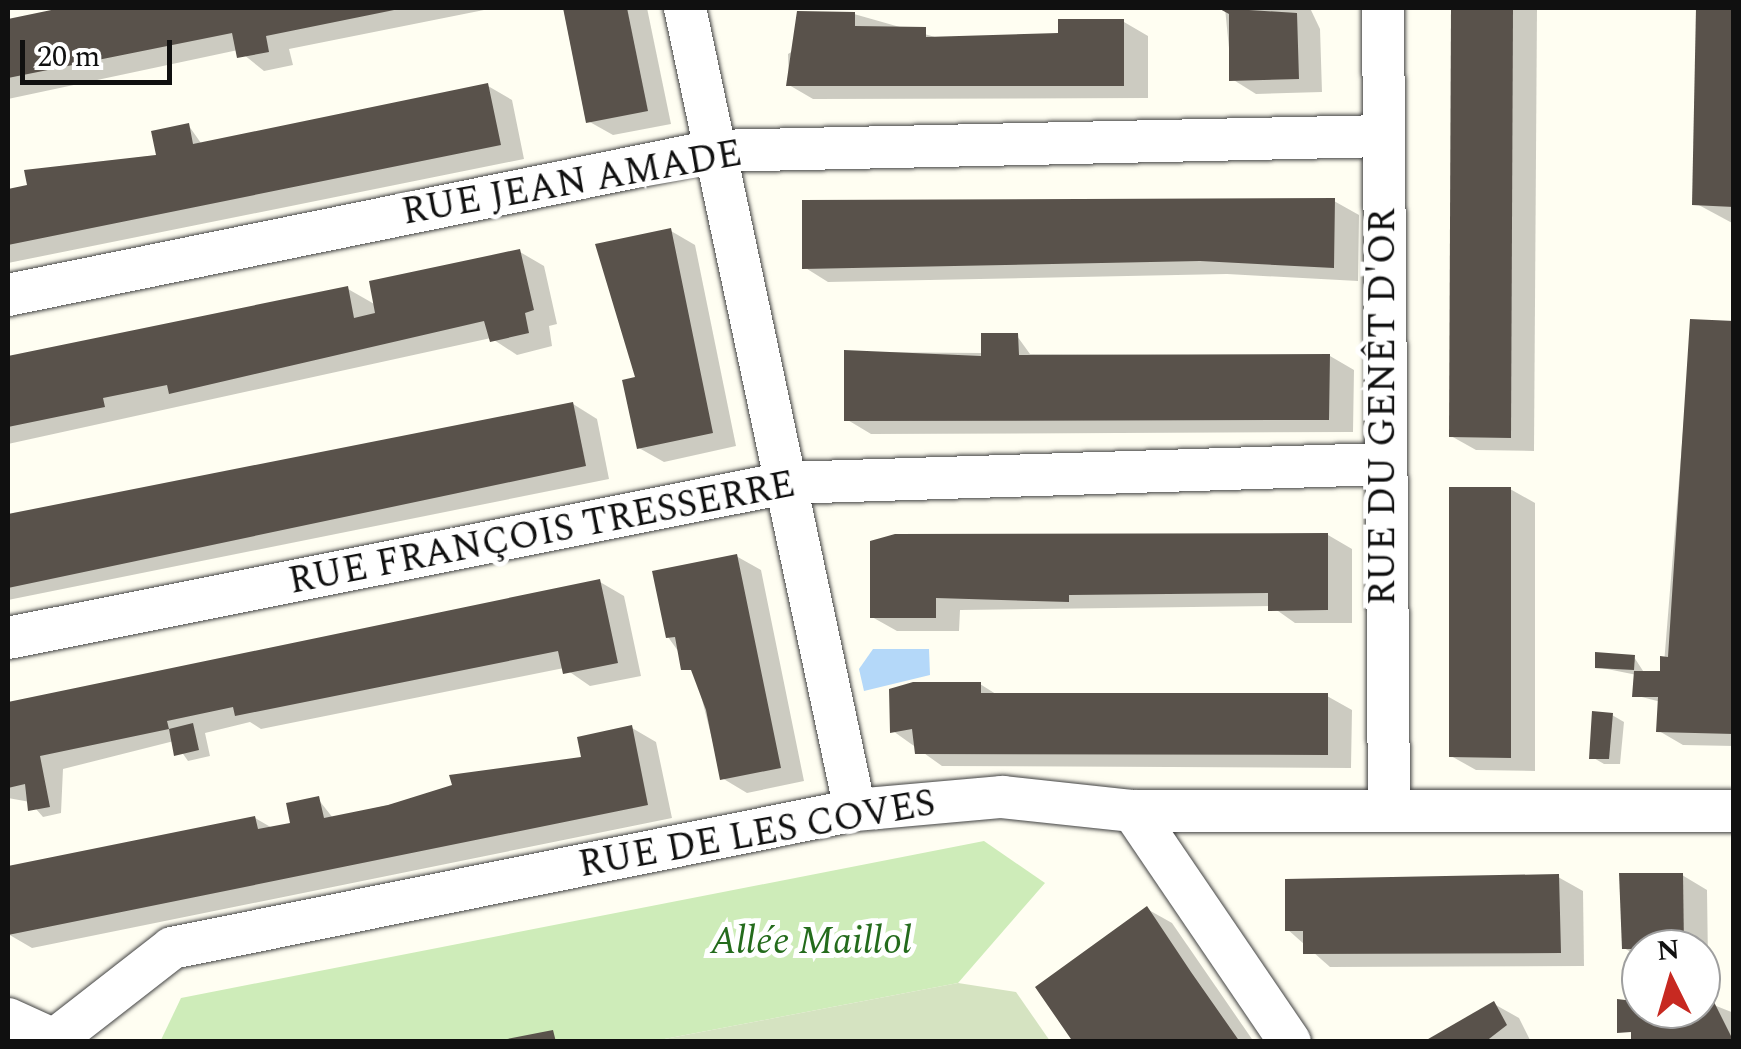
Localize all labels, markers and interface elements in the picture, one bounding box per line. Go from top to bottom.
scale bar [25,20,178,82]
text: 20 m [37,34,100,80]
street label: RUE JEAN AMADE [398,132,746,236]
street label: RUE DU GENÊT D'OR [1361,208,1407,606]
street label: RUE FRANÇOIS TRESSERRE [285,462,799,606]
street label: RUE DE LES COVES [575,781,939,889]
park label: Allée Maillol [710,920,912,966]
text: N [1655,928,1682,973]
north arrow [1621,929,1721,1029]

